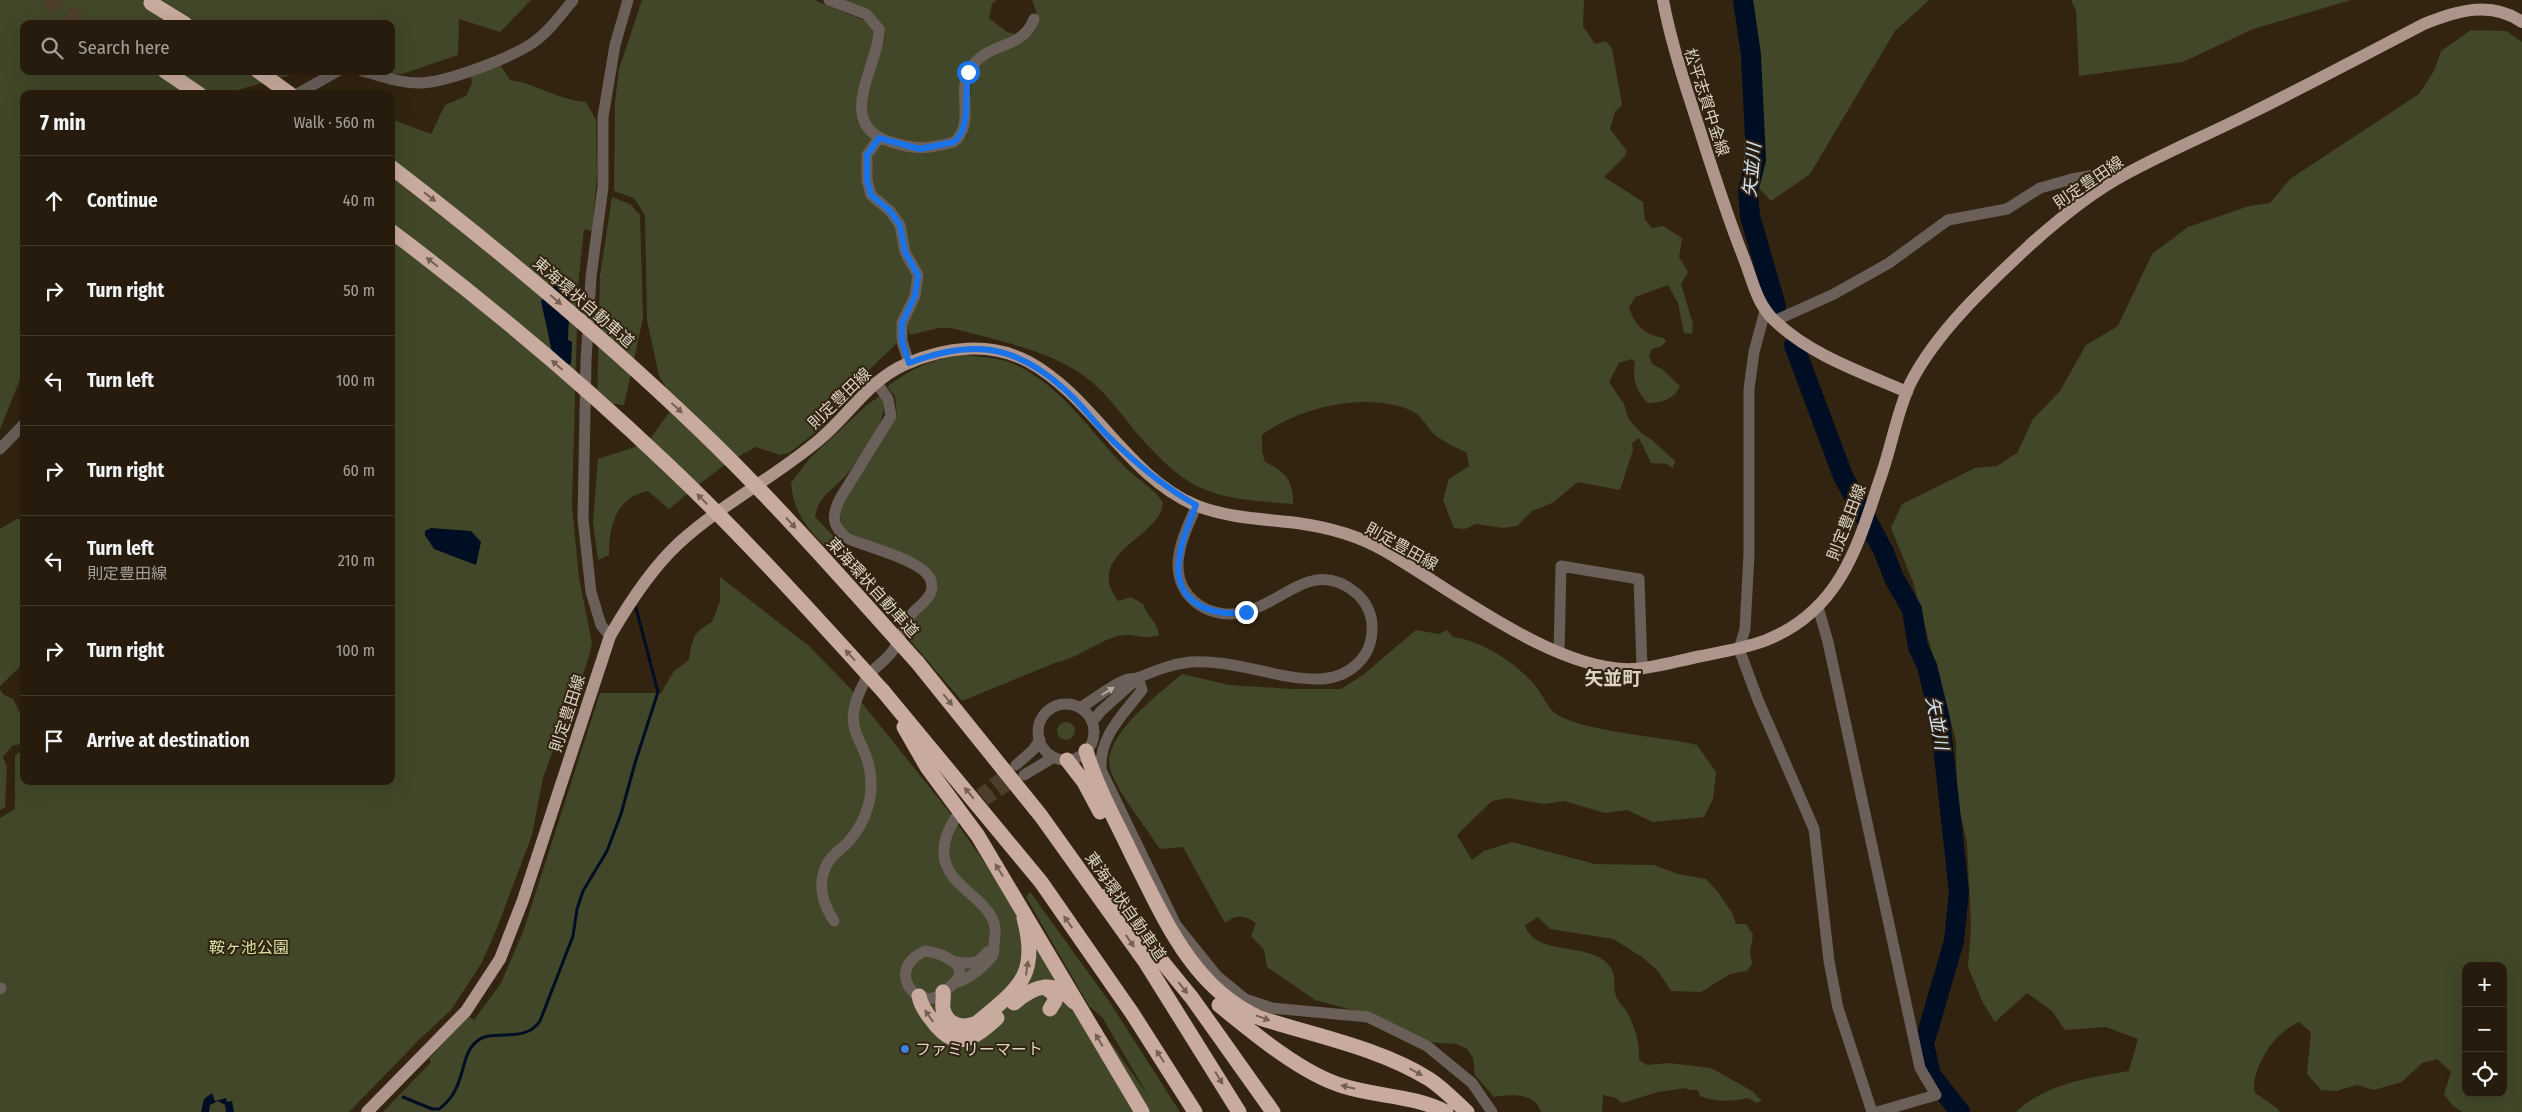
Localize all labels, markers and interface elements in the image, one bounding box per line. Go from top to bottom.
search box [20,20,395,75]
icon: search [38,34,66,62]
text: Search here [78,36,170,59]
street label: 松平志賀中金線 [1680,46,1733,158]
route start [957,61,980,84]
text: 7 min [40,110,86,136]
text: Walk · 560 m [294,113,375,132]
water label: 矢並川 [1739,140,1765,198]
street label: 則定豊田線 [2050,152,2127,213]
icon: ahead [40,187,68,215]
text: Continue [87,189,158,212]
text: 40 m [343,191,375,210]
one-way arrow [423,191,436,202]
street label: 東海環状自動車道 [529,253,638,352]
one-way arrow [426,256,439,267]
icon: right [40,277,68,305]
text: Turn right [87,279,164,302]
text: 50 m [343,281,375,300]
one-way arrow [549,294,562,305]
one-way arrow [551,360,564,371]
street label: 則定豊田線 [804,364,875,433]
icon: left [40,367,68,395]
text: Turn left [87,369,154,392]
text: 100 m [336,371,375,390]
one-way arrow [670,402,682,414]
icon: right [40,457,68,485]
text: Turn right [87,459,164,482]
text: 60 m [343,461,375,480]
street label: 則定豊田線 [1823,481,1870,563]
one-way arrow [696,493,708,505]
one-way arrow [785,517,797,529]
street label: 則定豊田線 [1362,519,1441,574]
street label: 東海環状自動車道 [823,533,923,641]
text: Turn left [87,537,154,560]
icon: left [40,547,68,575]
text: 210 m [338,551,375,570]
text: 則定豊田線 [87,564,167,583]
route end [1235,601,1258,624]
icon: right [40,637,68,665]
text: Turn right [87,639,164,662]
text: 100 m [336,641,375,660]
one-way arrow [844,650,856,662]
district label: 矢並町 [1584,667,1642,690]
street label: 則定豊田線 [546,672,589,754]
one-way arrow [1102,686,1115,695]
one-way arrow [942,693,953,706]
water label: 矢並川 [1921,694,1953,754]
icon: arrive [40,727,68,755]
text: Arrive at destination [87,729,250,752]
one-way arrow [963,788,975,800]
street label: 東海環状自動車道 [1081,848,1170,964]
one-way arrow [995,863,1004,876]
one-way arrow [1063,915,1073,928]
one-way arrow [1125,934,1135,948]
park label: 鞍ヶ池公園 [209,938,289,957]
one-way arrow [1023,959,1031,975]
map controls [2462,962,2507,1097]
button: + [2462,962,2507,1007]
one-way arrow [1178,981,1189,994]
button: − [2462,1007,2507,1052]
one-way arrow [924,1010,934,1023]
one-way arrow [1255,1015,1270,1022]
one-way arrow [1095,1033,1104,1046]
place label: ファミリーマート [915,1040,1043,1059]
marker: ファミリーマート [899,1043,911,1055]
one-way arrow [1155,1049,1164,1063]
button: locate [2462,1052,2507,1097]
one-way arrow [1408,1068,1423,1076]
one-way arrow [1214,1071,1223,1084]
one-way arrow [1341,1083,1356,1091]

